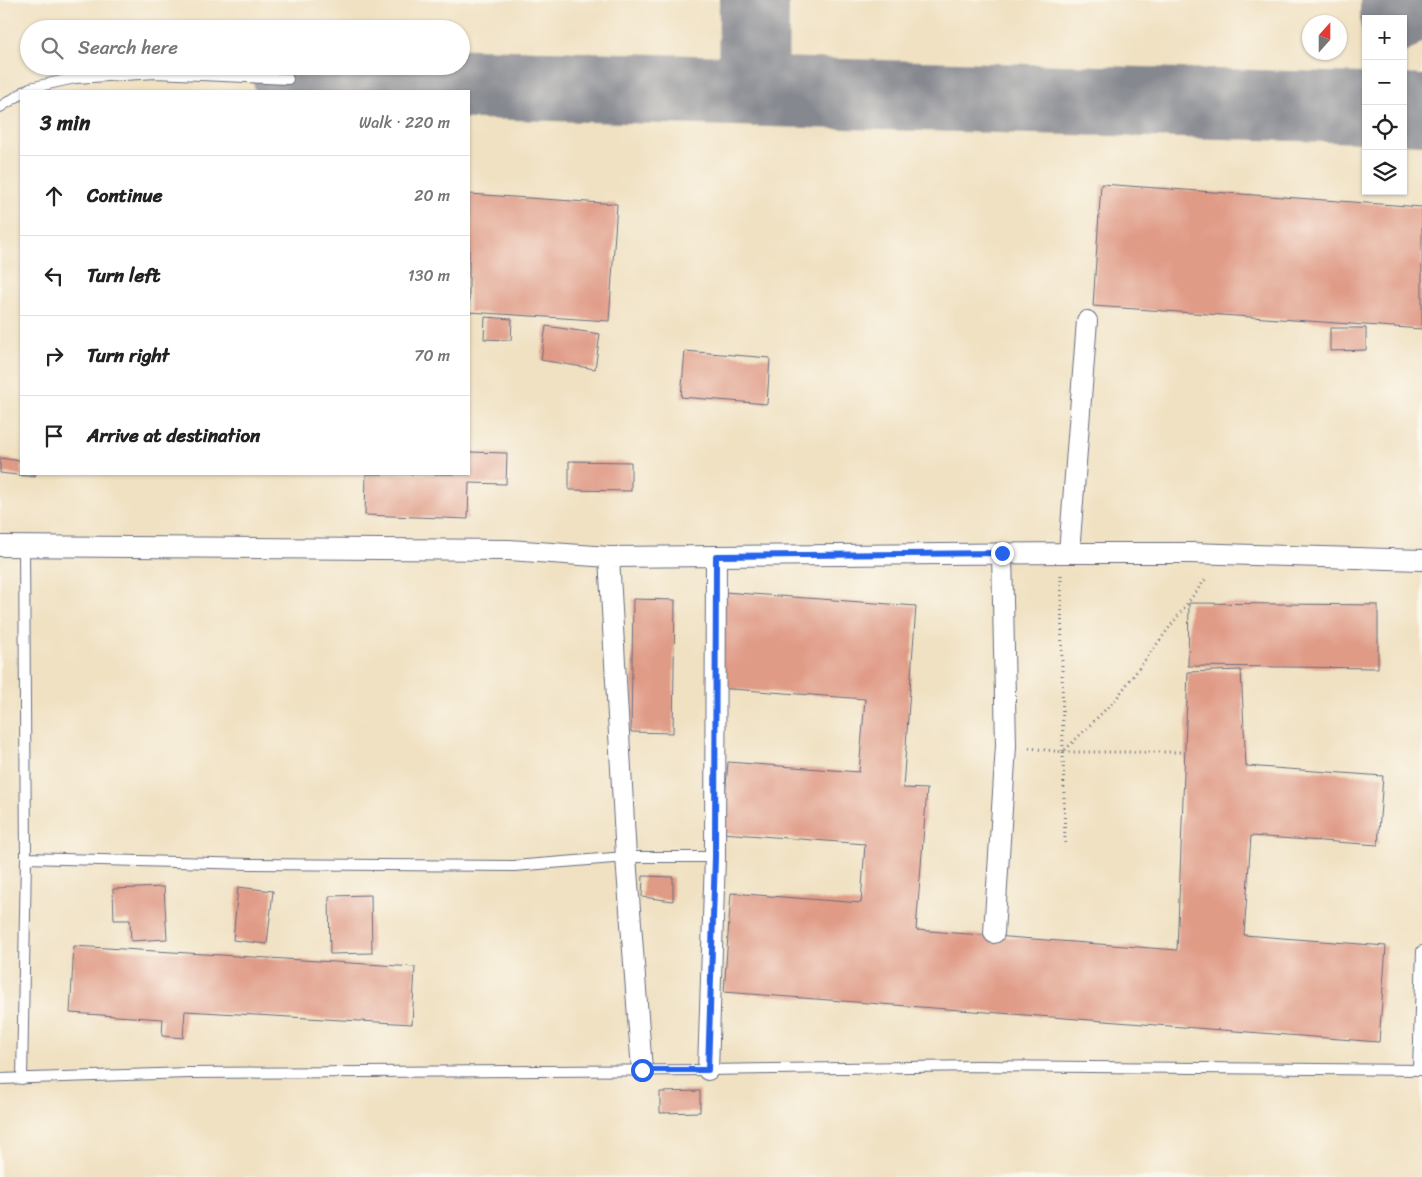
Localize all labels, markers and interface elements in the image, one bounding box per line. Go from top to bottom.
north arrow [1302,15,1347,60]
map controls [1362,15,1407,195]
button: + [1362,15,1407,60]
search box [20,20,470,75]
text: Search here [78,31,178,64]
icon: search [38,34,66,62]
button: − [1362,60,1407,105]
text: 3 min [40,104,90,142]
button: locate [1362,105,1407,150]
text: Walk · 220 m [359,108,450,137]
button: layers [1362,150,1407,195]
text: Continue [87,179,163,212]
text: 20 m [414,181,450,210]
icon: ahead [40,182,68,210]
text: Turn left [87,259,160,292]
text: 130 m [408,261,450,290]
icon: left [40,262,68,290]
text: Turn right [87,339,169,372]
text: 70 m [414,341,450,370]
icon: right [40,342,68,370]
text: Arrive at destination [87,419,260,452]
icon: arrive [40,422,68,450]
route end [991,542,1014,565]
route start [631,1059,654,1082]

